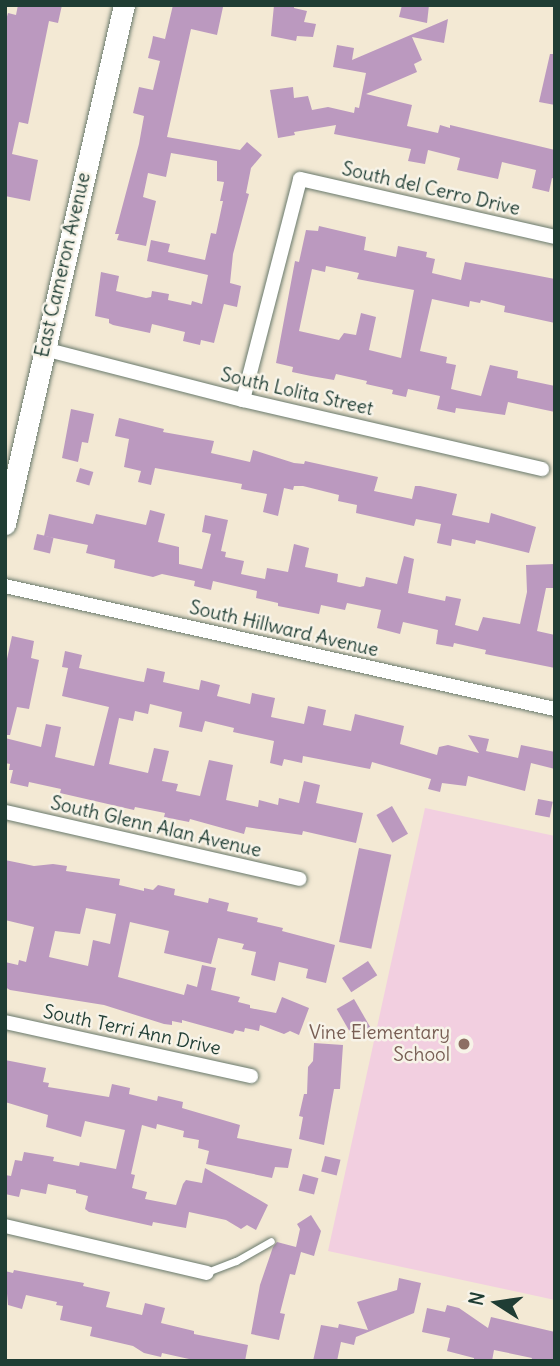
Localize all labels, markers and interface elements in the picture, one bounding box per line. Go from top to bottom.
street label: South del Cerro Drive [340,157,522,221]
street label: East Cameron Avenue [31,170,95,360]
street label: South Lolita Street [218,363,376,421]
street label: South Hillward Avenue [187,596,381,662]
street label: South Glenn Alan Avenue [48,792,264,862]
street label: South Terri Ann Drive [41,1000,223,1060]
place label: Vine Elementary School [309,1022,450,1066]
marker: Vine Elementary School [456,1036,472,1052]
north arrow [462,1268,532,1338]
text: N [463,1290,490,1308]

